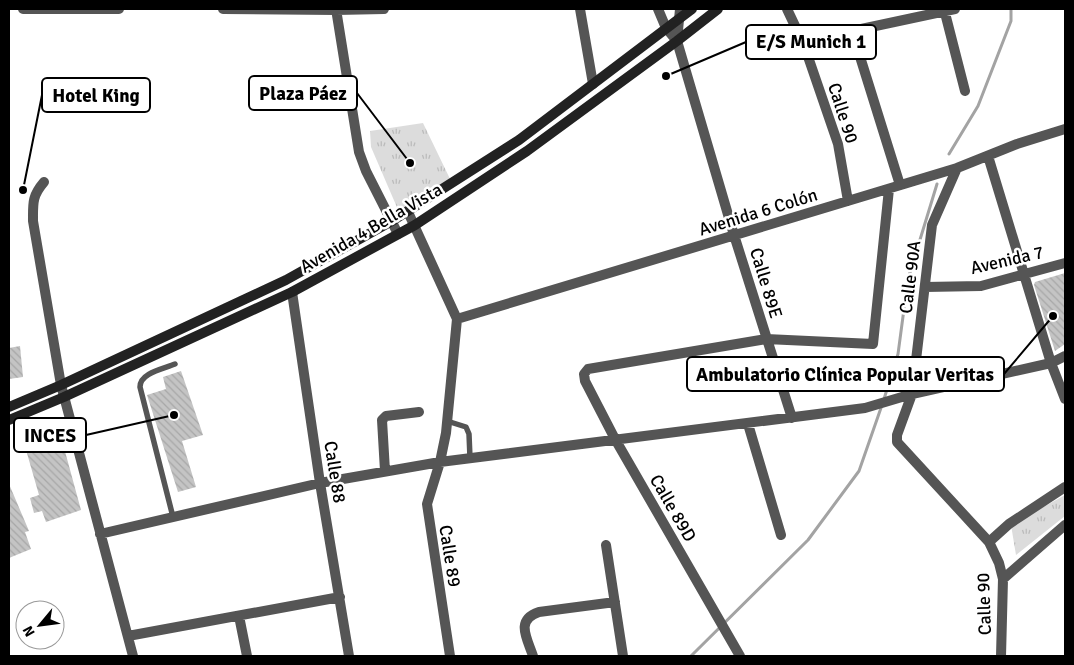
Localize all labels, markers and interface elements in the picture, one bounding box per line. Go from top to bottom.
callout: E/S Munich 1 [746,25,876,59]
text: E/S Munich 1 [756,30,866,54]
callout: Plaza Páez [249,76,357,110]
callout: Hotel King [42,78,150,112]
street label: Calle 90 [823,80,863,146]
text: Plaza Páez [259,82,347,106]
text: Hotel King [52,84,140,108]
street label: Avenida 4 Bella Vista [296,178,446,278]
street label: Avenida 6 Colón [696,183,820,241]
street label: Calle 90A [895,239,925,315]
street label: Avenida 7 [968,241,1046,279]
street label: Calle 89E [745,245,787,321]
callout: Ambulatorio Clínica Popular Veritas [687,357,1004,391]
text: Ambulatorio Clínica Popular Veritas [696,363,994,387]
callout: INCES [14,418,86,452]
text: INCES [24,424,77,448]
street label: Calle 88 [319,439,351,505]
street label: Calle 89D [645,470,701,546]
street label: Calle 89 [434,523,466,589]
street label: Calle 90 [972,572,996,636]
north arrow [15,600,65,650]
text: N [19,623,39,639]

